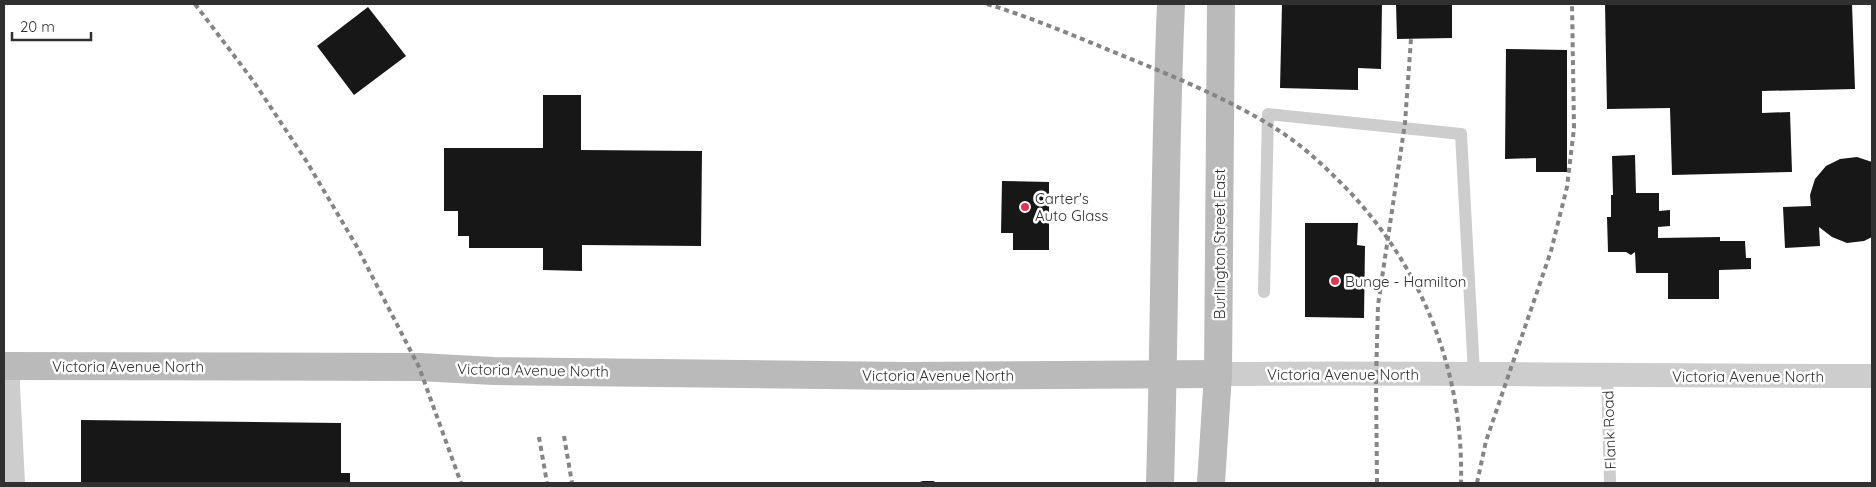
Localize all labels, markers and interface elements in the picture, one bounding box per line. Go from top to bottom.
scale bar [12,10,91,42]
text: 20 m [20,17,55,36]
street label: Burlington Street East [1210,169,1229,319]
place label: Carter's Auto Glass [1035,189,1108,225]
marker: Carter's Auto Glass [1019,201,1031,213]
place label: Bunge - Hamilton [1345,272,1466,291]
marker: Bunge - Hamilton [1329,275,1341,287]
street label: Victoria Avenue North [52,357,204,376]
street label: Victoria Avenue North [457,359,609,381]
street label: Victoria Avenue North [1267,365,1419,384]
street label: Victoria Avenue North [862,366,1014,385]
street label: Victoria Avenue North [1672,367,1824,386]
street label: Flank Road [1598,390,1620,470]

